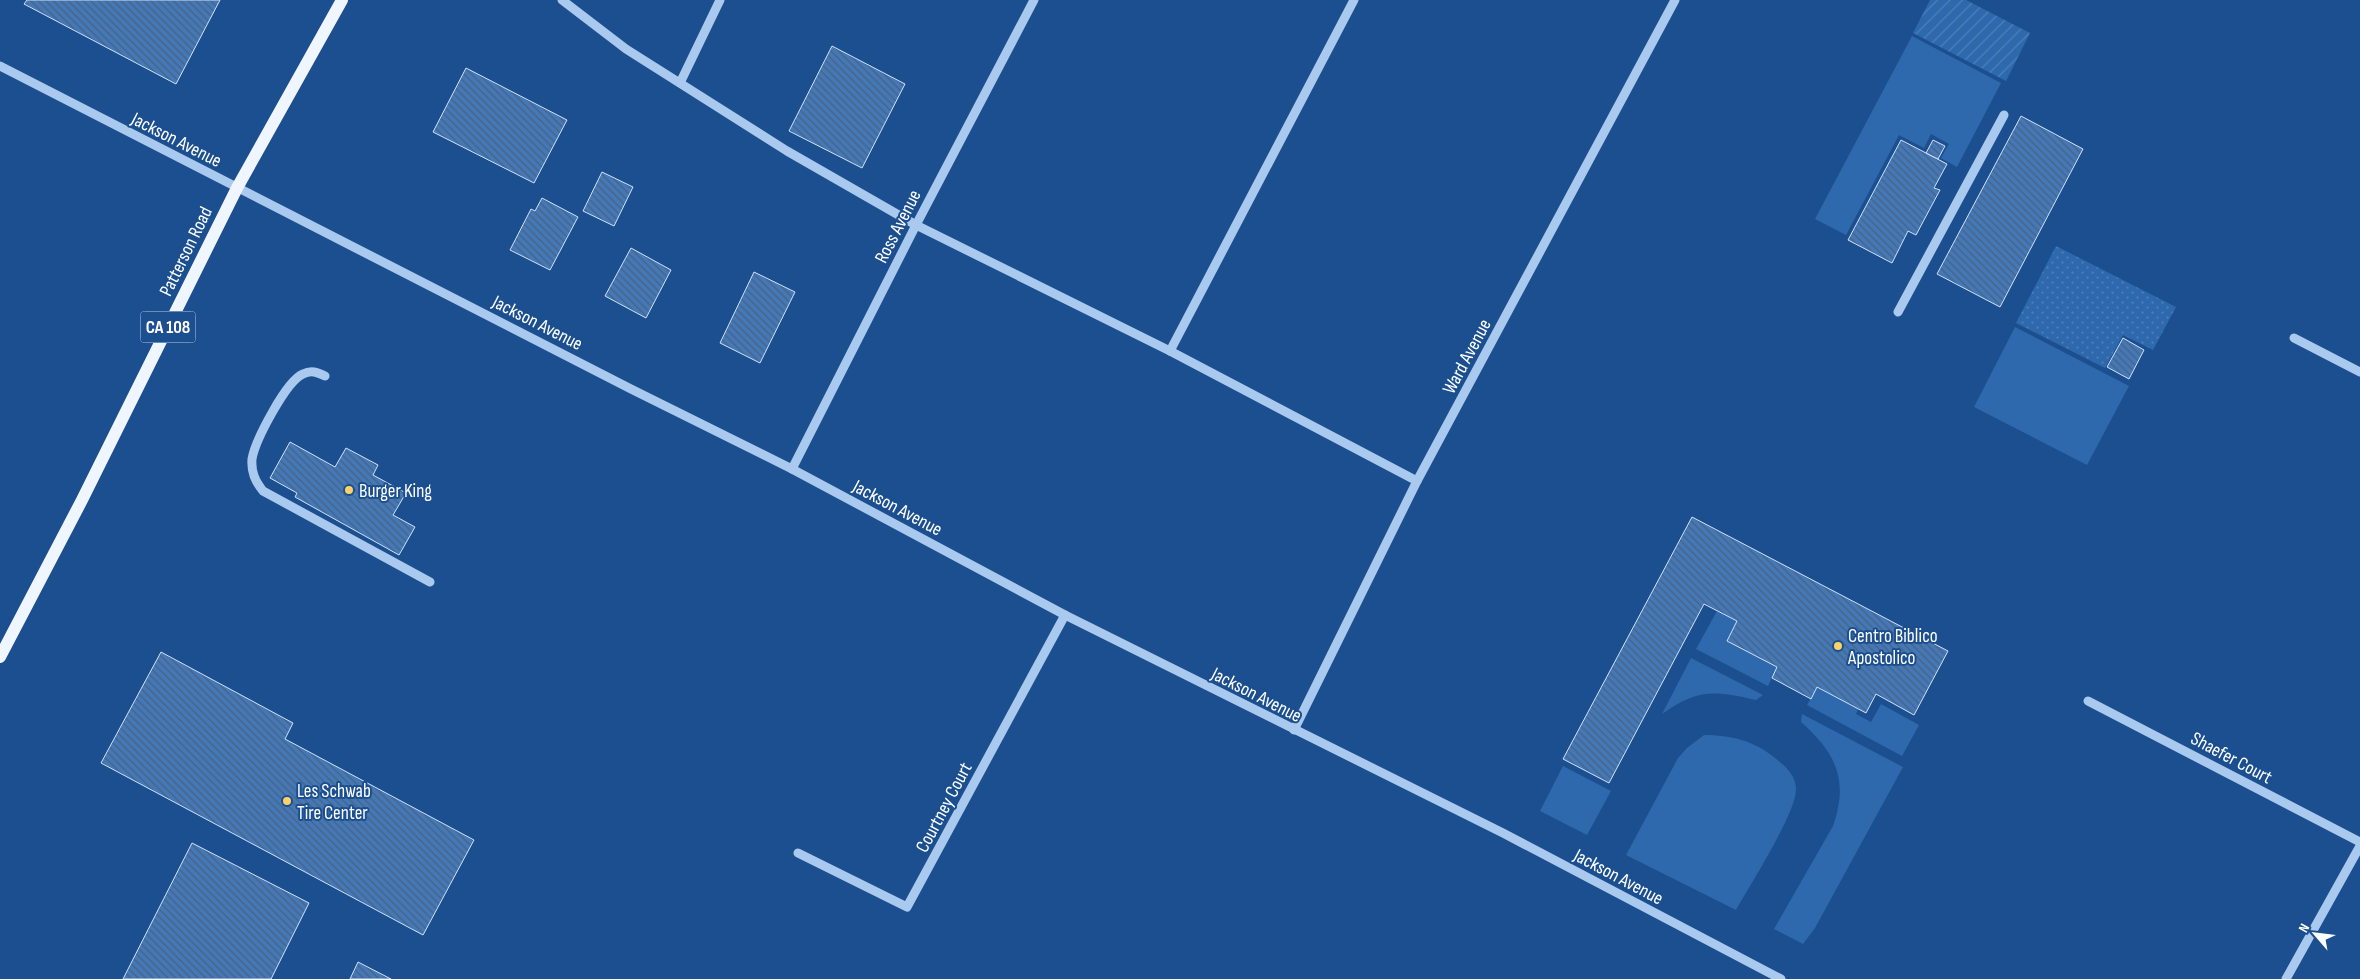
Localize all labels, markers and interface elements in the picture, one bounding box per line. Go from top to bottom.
street label: Jackson Avenue [126,107,225,173]
street label: Ross Avenue [870,186,927,267]
street label: Patterson Road [155,203,218,300]
street label: Jackson Avenue [487,290,586,356]
road number: CA 108 [140,312,196,342]
street label: Ward Avenue [1438,315,1497,398]
street label: Jackson Avenue [848,475,946,542]
place label: Burger King [359,480,432,503]
marker: Burger King [343,484,355,496]
place label: Centro Biblico Apostolico [1847,625,1938,670]
marker: Centro Biblico Apostolico [1832,640,1844,652]
street label: Jackson Avenue [1206,662,1305,728]
street label: Shaefer Court [2187,727,2276,789]
street label: Courtney Court [911,759,978,857]
place label: Les Schwab Tire Center [297,780,371,825]
marker: Les Schwab Tire Center [281,795,293,807]
street label: Jackson Avenue [1569,844,1667,911]
north arrow [2290,909,2340,959]
text: N [2295,921,2313,935]

